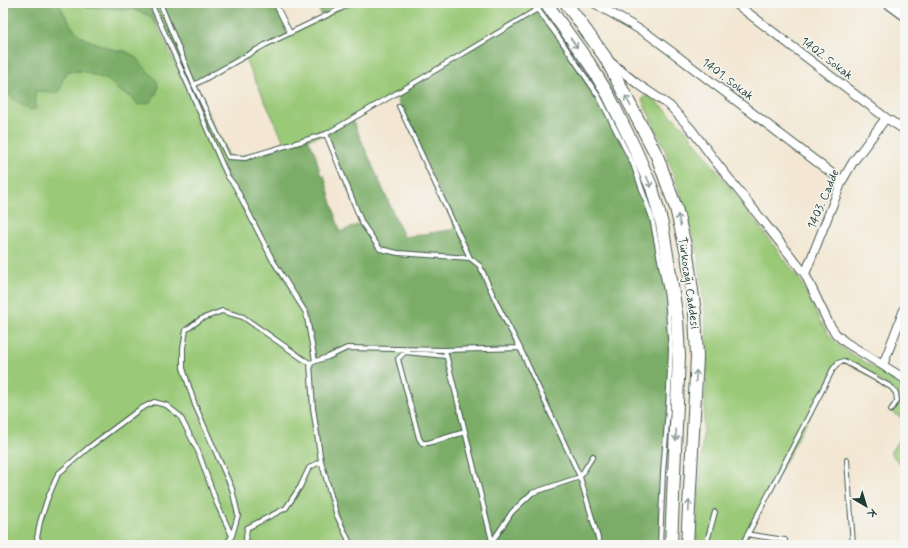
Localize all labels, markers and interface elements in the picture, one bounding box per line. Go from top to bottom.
street label: 1402. Sokak [797,34,856,84]
one-way arrow [570,37,578,48]
street label: 1401. Sokak [698,55,757,105]
one-way arrow [624,95,631,107]
street label: 1403. Cadde [804,167,844,232]
one-way arrow [646,175,653,187]
one-way arrow [675,214,682,227]
street label: Türkocağı Caddesi [674,236,702,330]
one-way arrow [692,370,700,383]
one-way arrow [672,428,680,441]
north arrow [846,486,886,526]
one-way arrow [686,500,693,513]
text: K [864,505,879,521]

